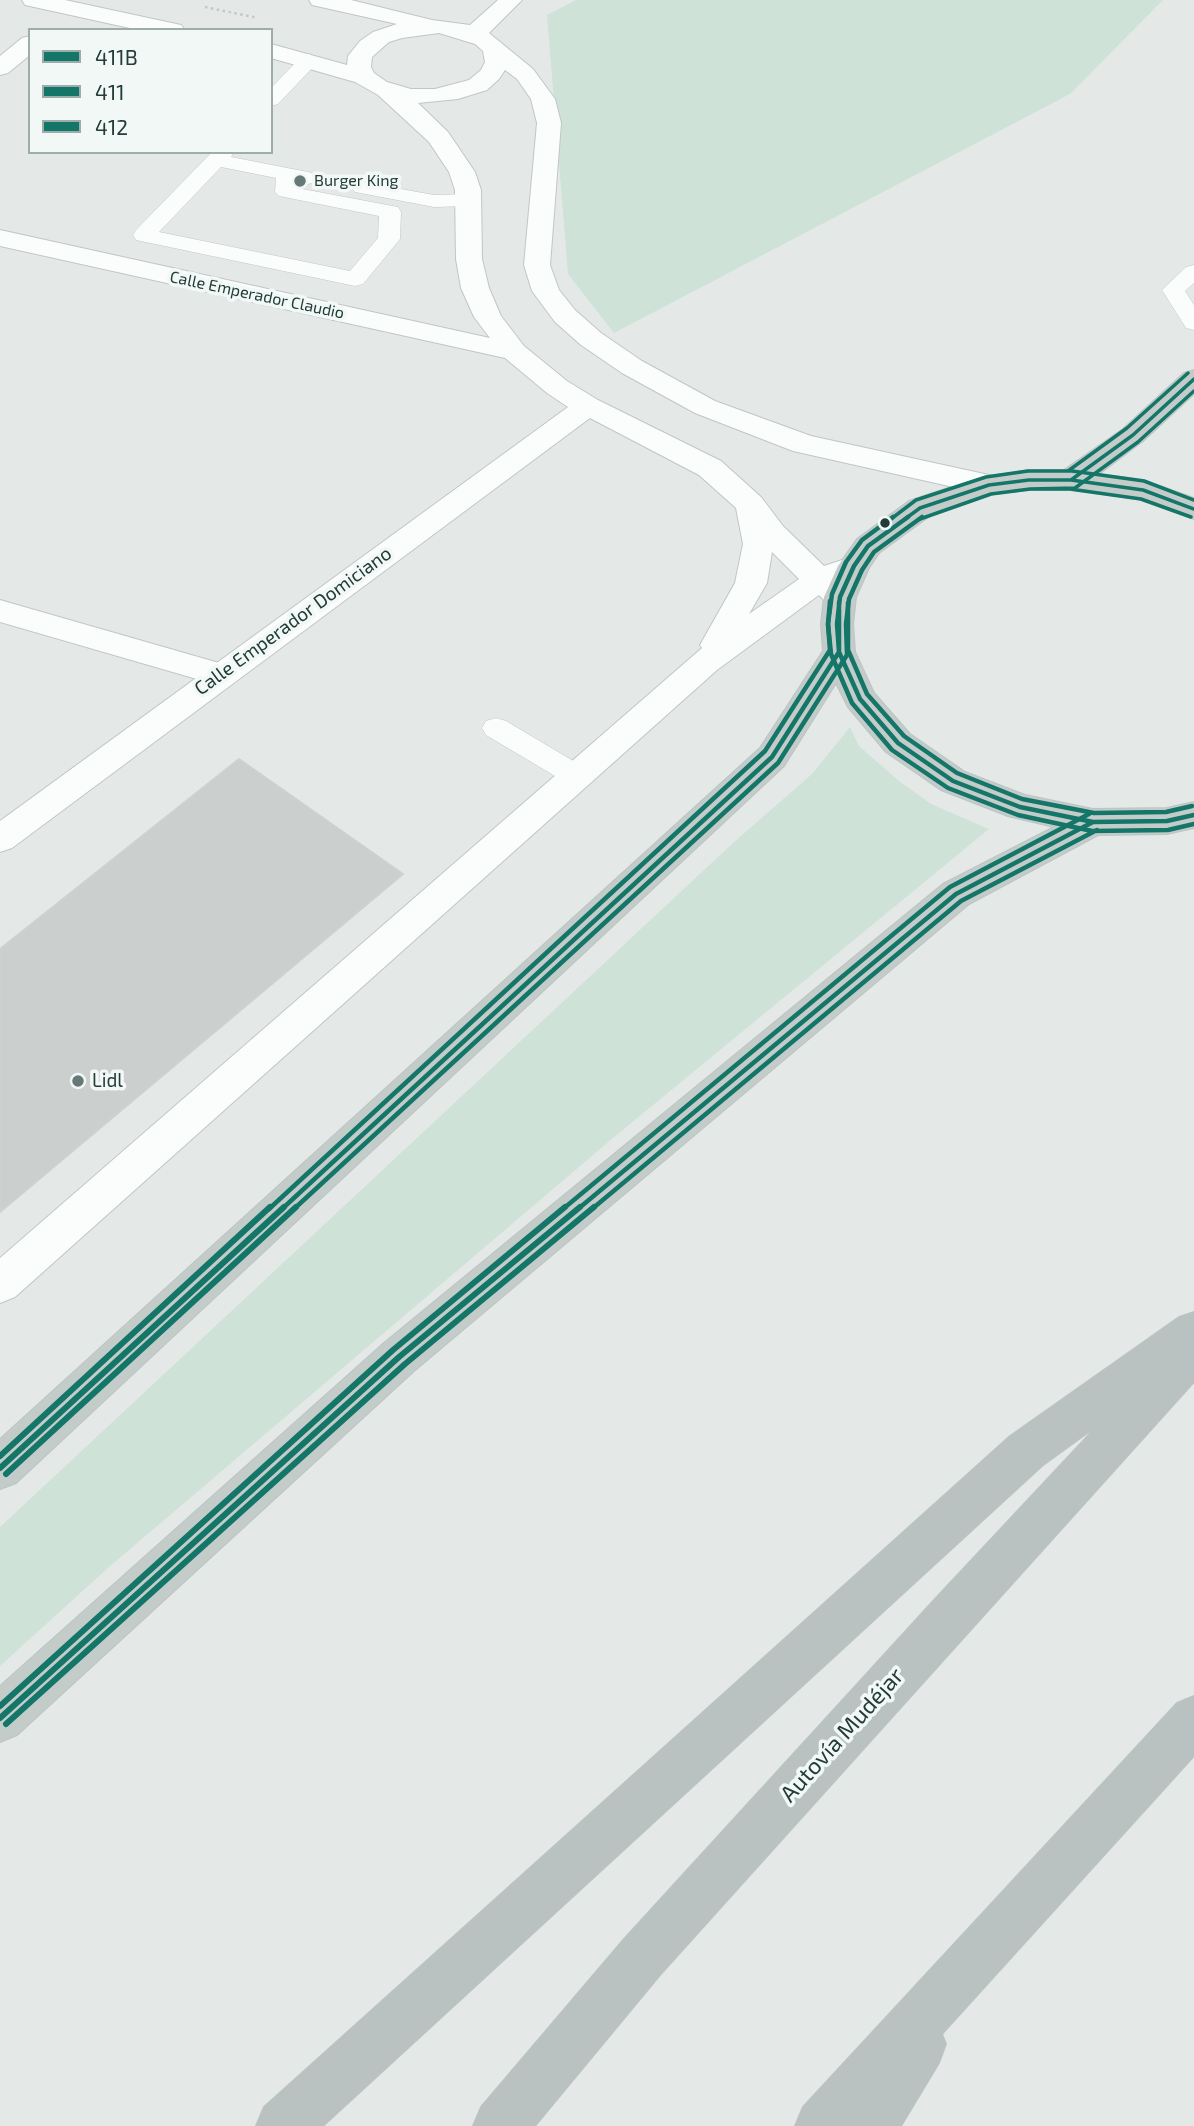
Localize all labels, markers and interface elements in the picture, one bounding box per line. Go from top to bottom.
legend [28,28,273,154]
text: 411B [95,44,138,69]
text: 411 [95,79,125,104]
text: 412 [95,114,128,139]
place label: Burger King [314,171,398,191]
marker: Burger King [292,173,308,189]
street label: Calle Emperador Claudio [168,267,346,323]
unlabelled marker [878,516,892,530]
street label: Calle Emperador Domiciano [190,542,396,700]
place label: Lidl [92,1070,123,1092]
marker: Lidl [70,1073,86,1089]
street label: Autovía Mudéjar [774,1662,910,1808]

